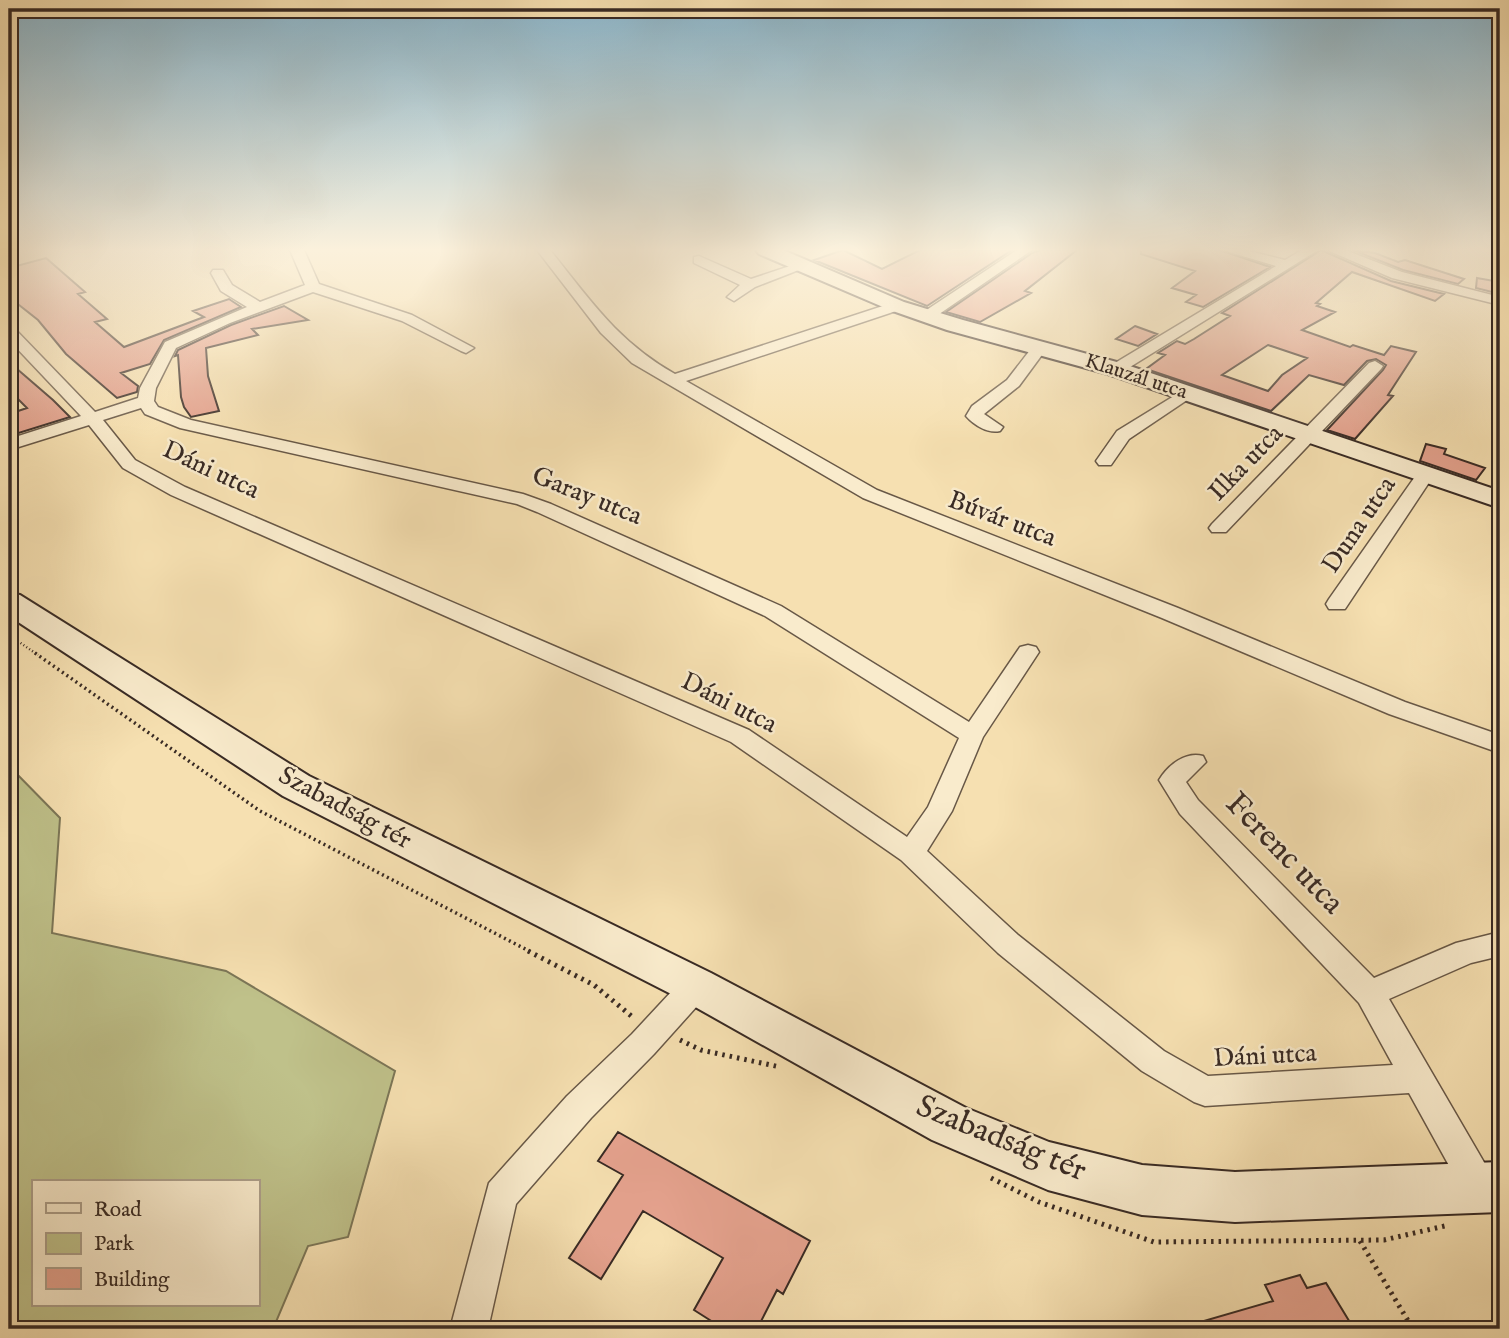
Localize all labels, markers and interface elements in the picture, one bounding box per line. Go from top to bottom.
street label: Klauzál utca [1081,348,1192,407]
street label: Ilka utca [1202,417,1291,508]
street label: Dáni utca [157,433,266,507]
street label: Garay utca [527,459,648,533]
street label: Duna utca [1315,470,1404,580]
street label: Búvár utca [943,483,1062,555]
street label: Dáni utca [675,665,783,742]
street label: Szabadság tér [273,759,418,857]
street label: Ferenc utca [1216,784,1352,924]
street label: Dáni utca [1213,1037,1318,1075]
street label: Szabadság tér [910,1086,1092,1192]
legend [32,1180,259,1306]
text: Road [94,1197,142,1224]
text: Park [94,1231,135,1258]
text: Building [94,1267,170,1294]

